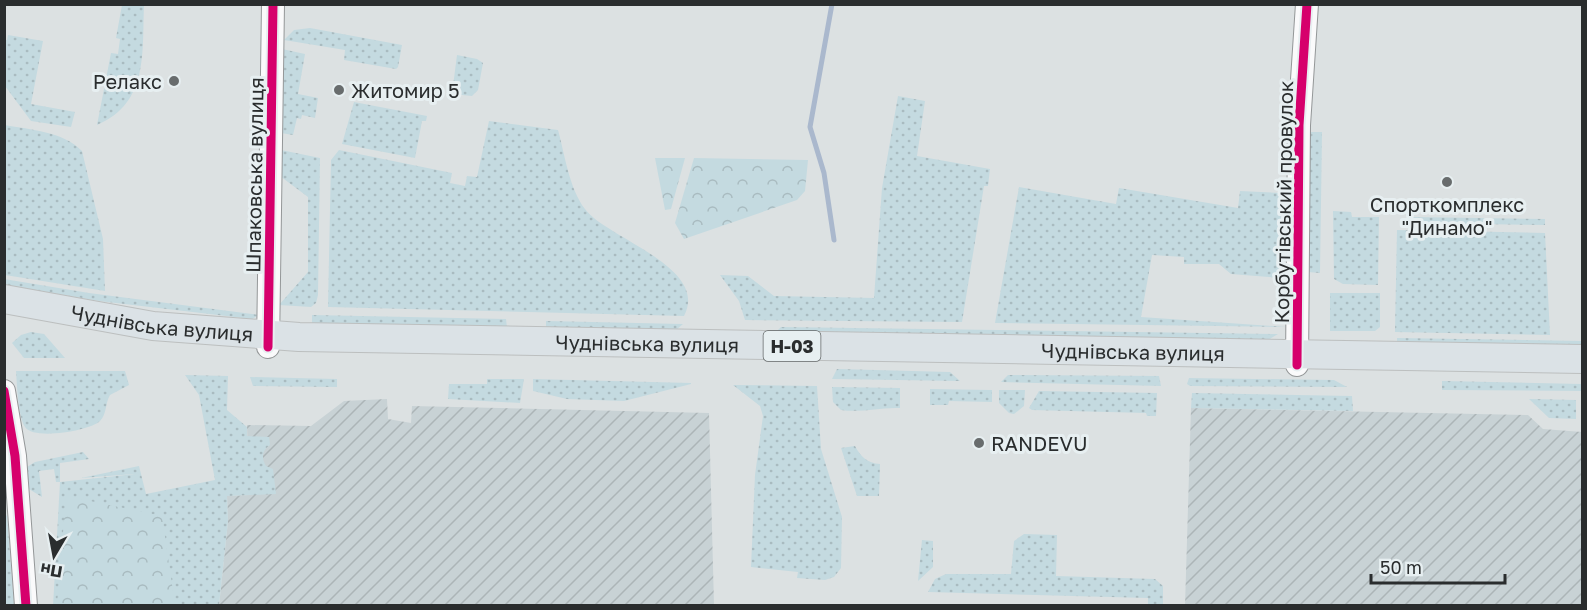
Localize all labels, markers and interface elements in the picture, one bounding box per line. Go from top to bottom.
place label: Релакс [93,69,162,93]
marker: Релакс [167,74,181,88]
street label: Шпаковська вулиця [240,77,268,273]
place label: Житомир 5 [351,78,460,102]
street label: Корбутівський провулок [1269,80,1297,324]
marker: Житомир 5 [332,83,346,97]
marker: Спорткомплекс "Динамо" [1440,175,1454,189]
place label: Спорткомплекс "Динамо" [1370,192,1524,239]
street label: Чуднівська вулиця [69,299,254,346]
street label: Чуднівська вулиця [555,329,739,357]
road number: Н-03 [764,331,820,361]
street label: Чуднівська вулиця [1041,338,1225,365]
place label: RANDEVU [991,431,1088,455]
marker: RANDEVU [972,436,986,450]
north arrow [24,526,84,586]
scale bar [1371,547,1504,585]
text: 50 m [1380,556,1422,578]
text: Пн [39,559,64,583]

